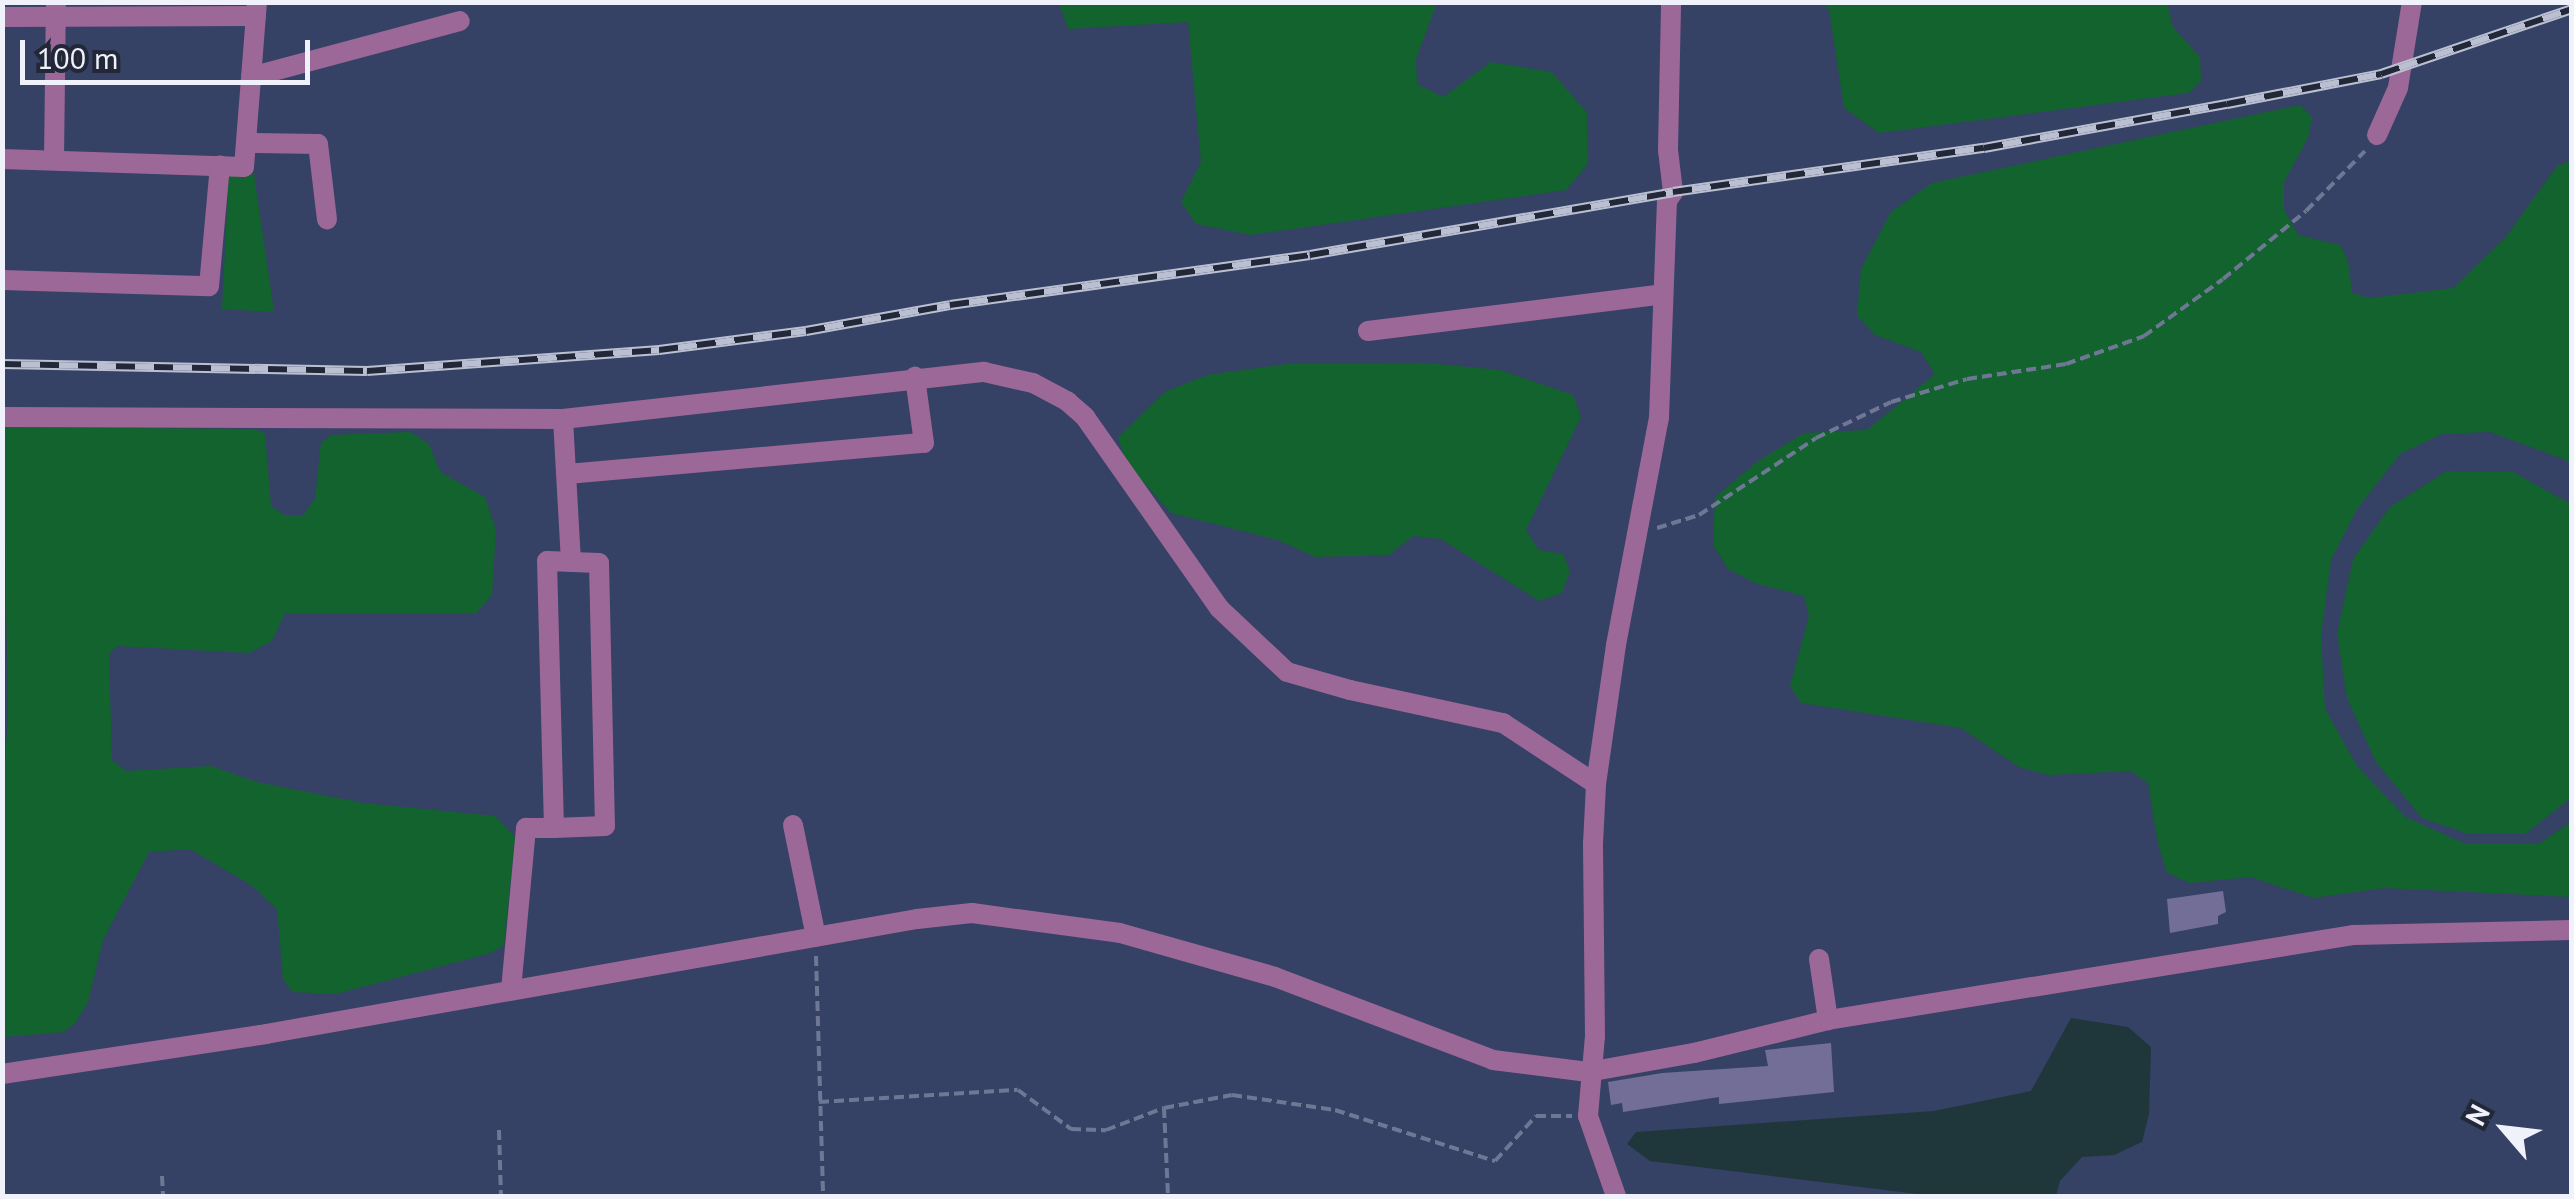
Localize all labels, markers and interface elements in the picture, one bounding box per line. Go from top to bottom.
scale bar [25,20,315,82]
text: 100 m [37,38,118,77]
north arrow [2454,1079,2554,1179]
text: N [2456,1098,2498,1131]

